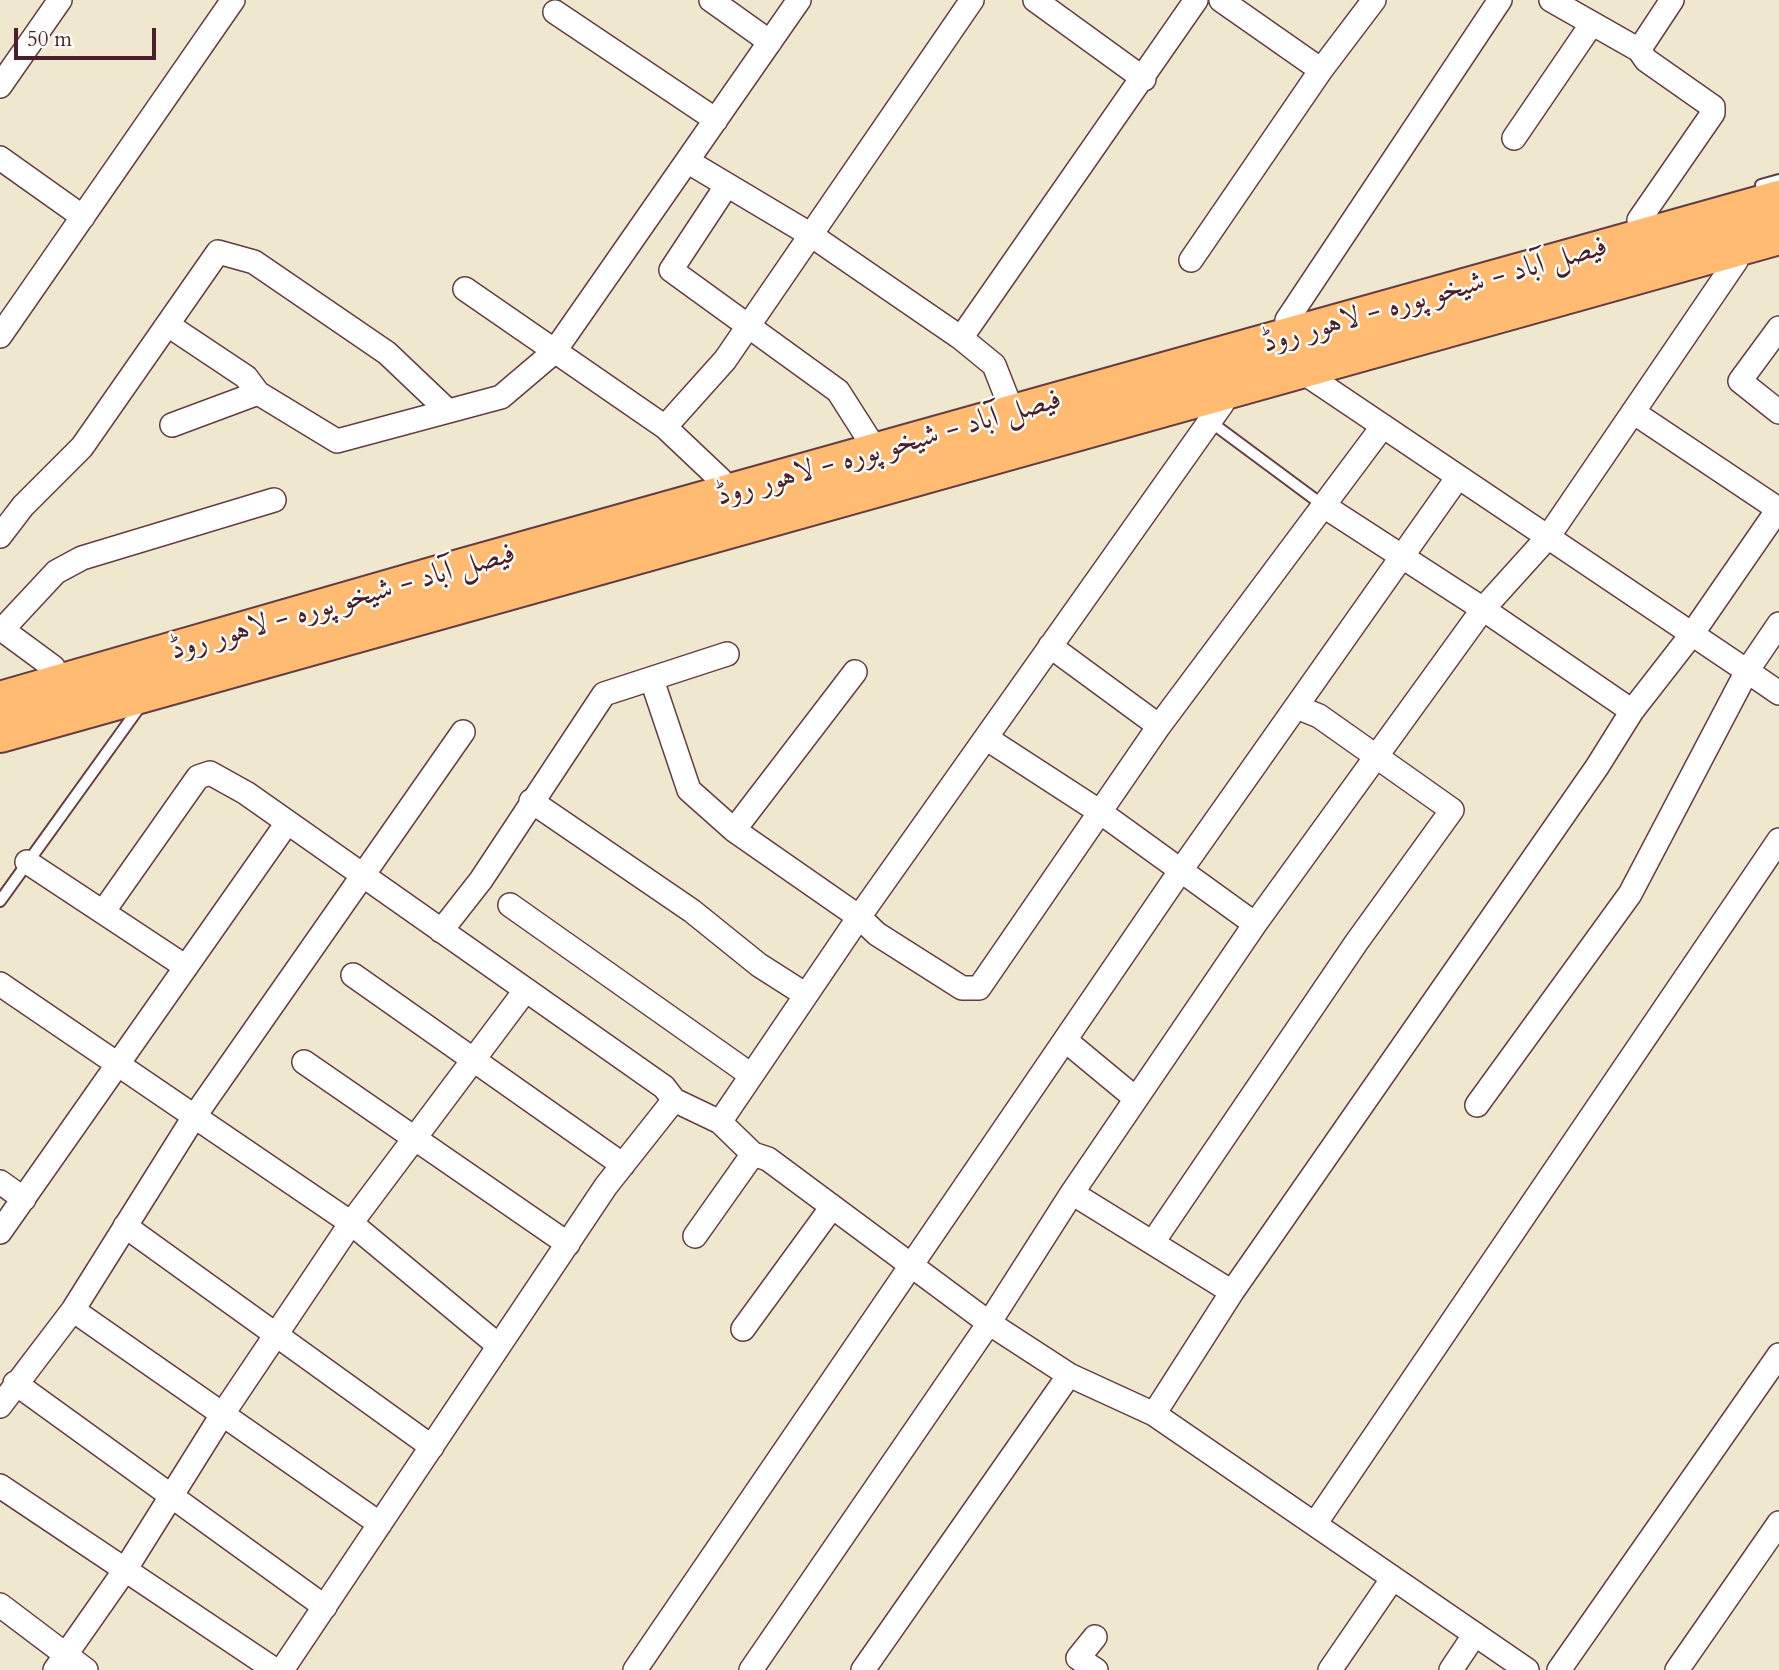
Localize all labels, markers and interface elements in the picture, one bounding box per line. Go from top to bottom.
scale bar [18,14,159,58]
text: 50 m [27,25,72,54]
street label: فیصل آباد - شیخو پورہ - لاہور روڈ [1258,229,1612,363]
street label: فیصل آباد - شیخو پورہ - لاہور روڈ [712,382,1066,516]
street label: فیصل آباد - شیخو پورہ - لاہور روڈ [166,536,520,670]

